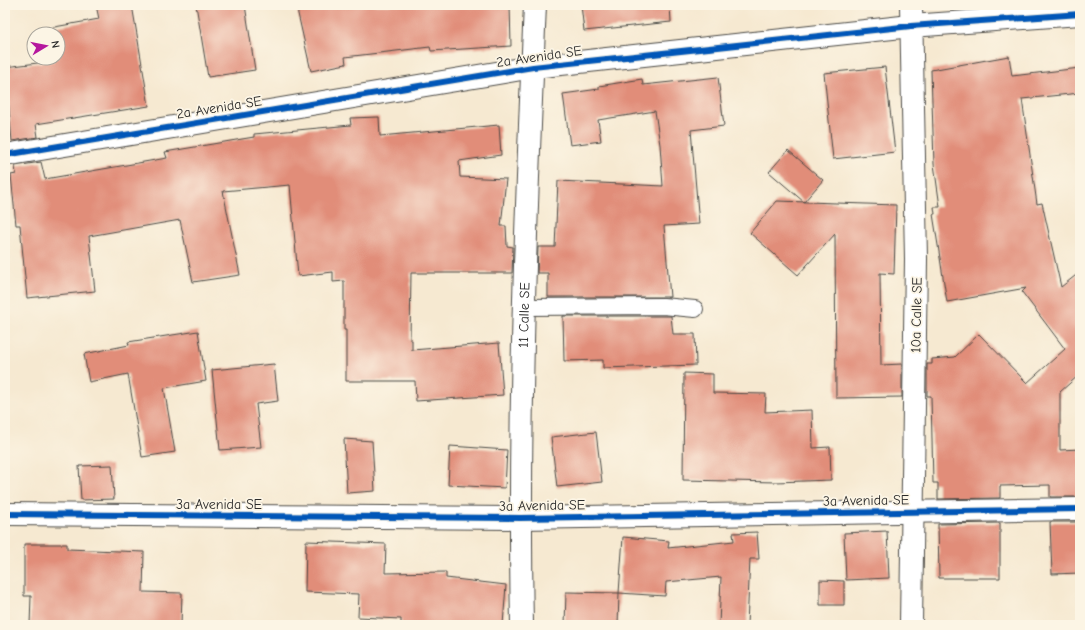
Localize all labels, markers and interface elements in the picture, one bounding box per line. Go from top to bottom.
north arrow [26,26,66,66]
text: N [48,40,62,49]
street label: 2a Avenida SE [495,42,583,71]
street label: 2a Avenida SE [175,92,263,123]
street label: 10a Calle SE [907,277,926,353]
street label: 11 Calle SE [515,282,533,348]
street label: 3a Avenida SE [823,491,909,510]
street label: 3a Avenida SE [176,496,262,513]
street label: 3a Avenida SE [499,496,585,515]

